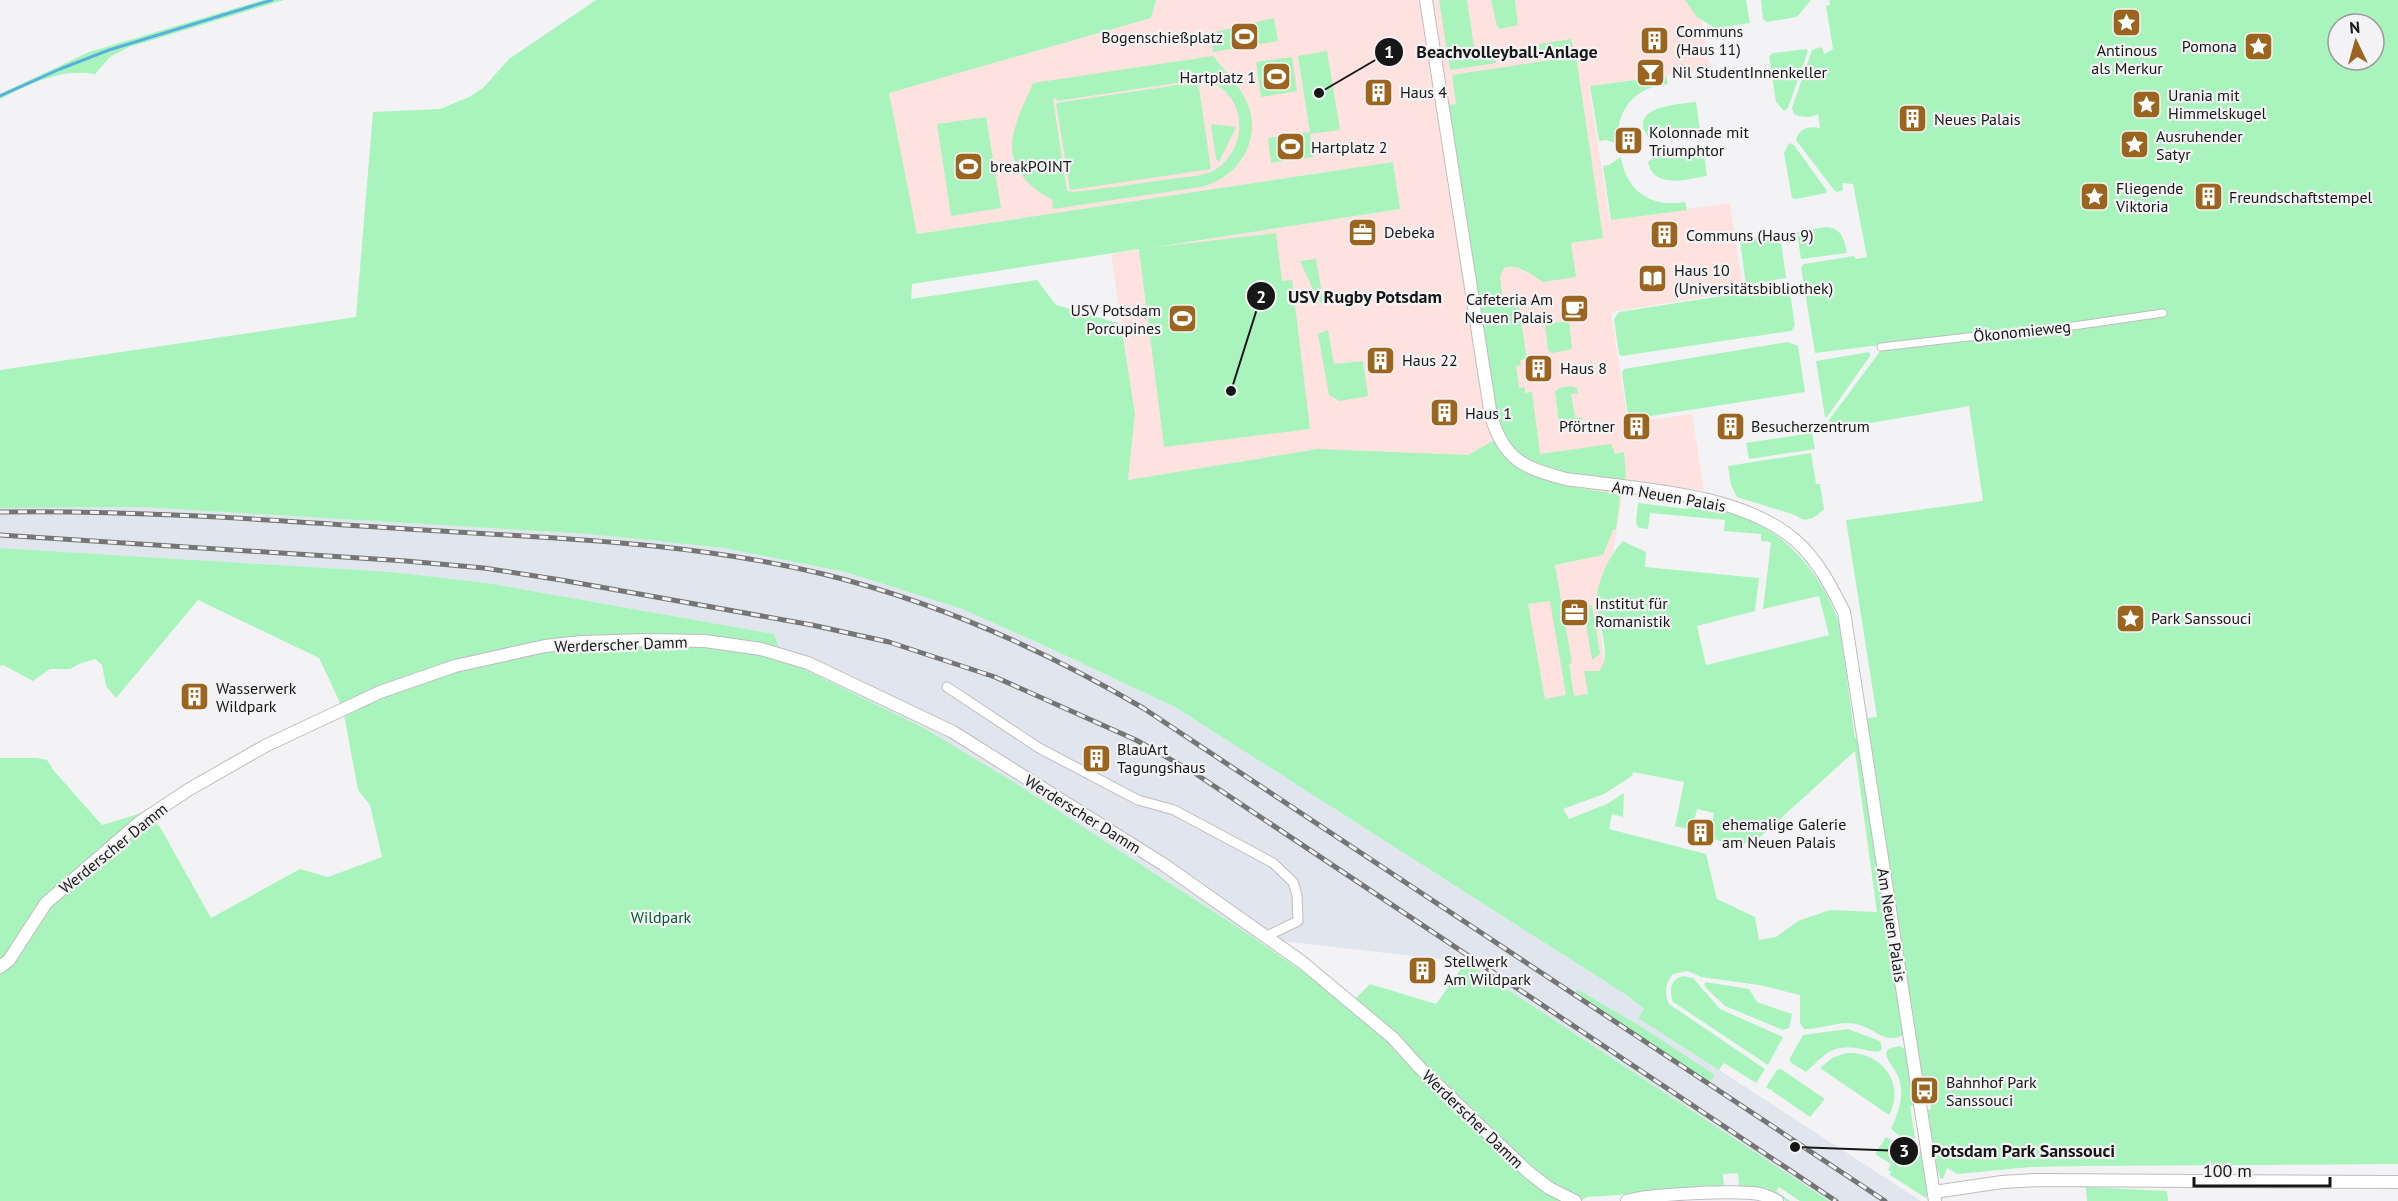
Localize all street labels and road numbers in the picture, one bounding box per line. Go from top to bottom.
street label: Ökonomieweg [1972,316,2072,346]
street label: Am Neuen Palais [1611,476,1728,516]
street label: Werderscher Damm [554,632,688,656]
street label: Werderscher Damm [1021,770,1145,858]
street label: Werderscher Damm [55,798,171,898]
street label: Am Neuen Palais [1873,867,1911,984]
street label: Werderscher Damm [1418,1066,1528,1172]

